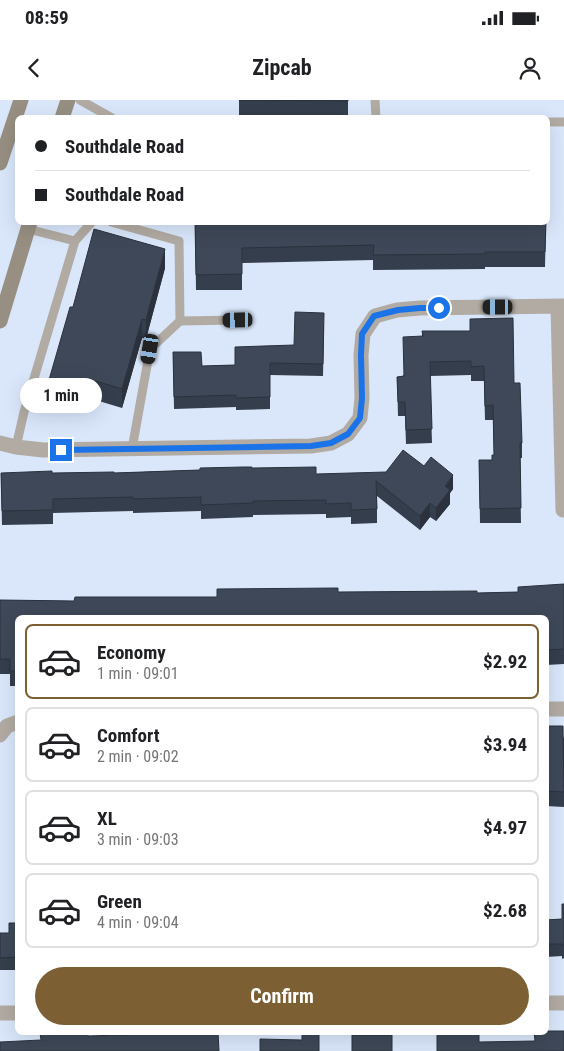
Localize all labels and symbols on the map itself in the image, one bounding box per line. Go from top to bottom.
route start [428,297,450,319]
car [483,300,513,315]
car [222,312,253,328]
car [140,333,159,365]
callout: 1 min [20,378,102,412]
route end [50,439,72,461]

